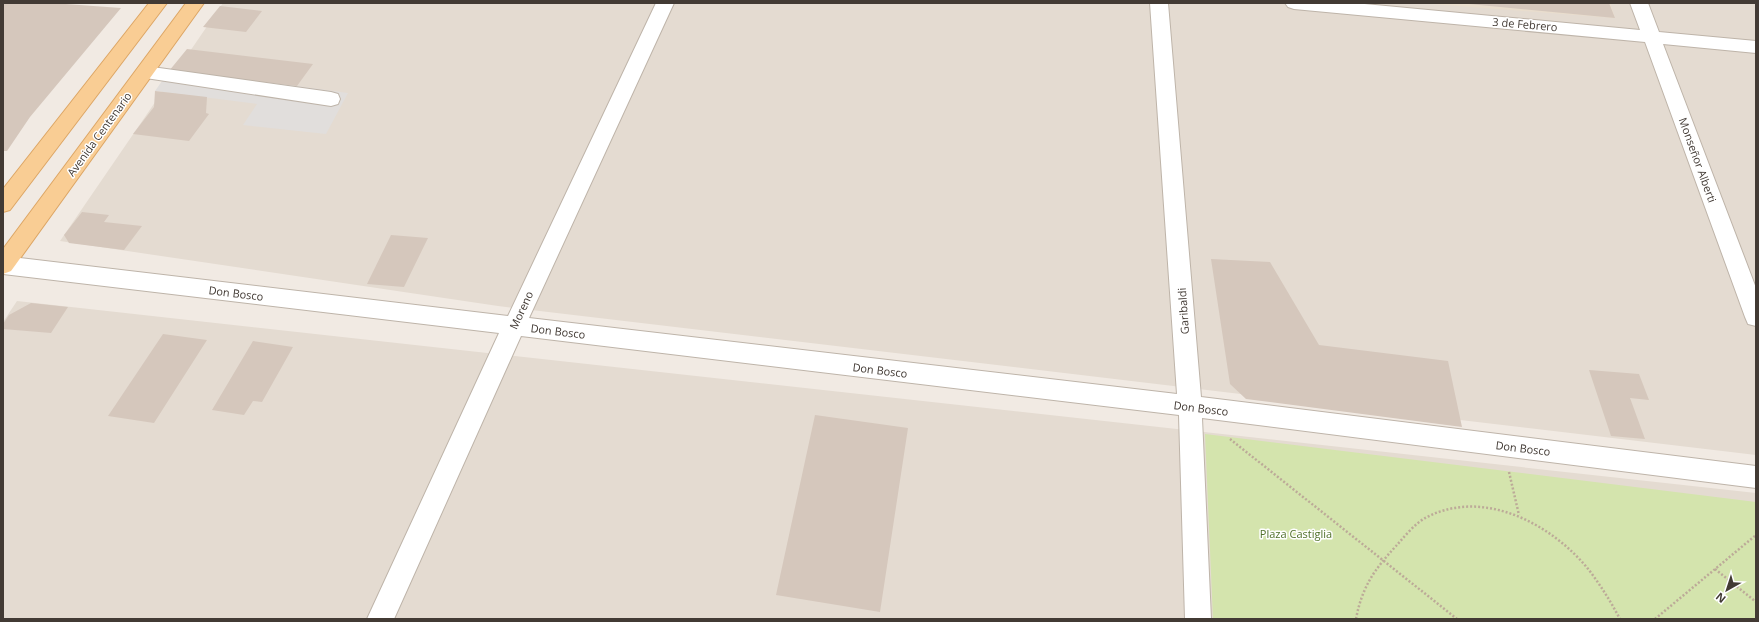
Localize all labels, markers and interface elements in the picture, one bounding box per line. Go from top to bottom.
street label: 3 de Febrero [1492,14,1559,34]
street label: Avenida Centenario [63,89,135,179]
street label: Monseñor Alberti [1676,116,1720,204]
street label: Don Bosco [208,282,265,304]
street label: Garibaldi [1174,287,1192,335]
street label: Moreno [506,288,537,332]
street label: Don Bosco [530,320,587,342]
street label: Don Bosco [852,359,909,381]
street label: Don Bosco [1173,397,1230,419]
street label: Don Bosco [1495,437,1552,459]
park label: Plaza Castiglia [1260,526,1332,541]
north arrow [1707,570,1747,610]
text: N [1712,590,1729,607]

